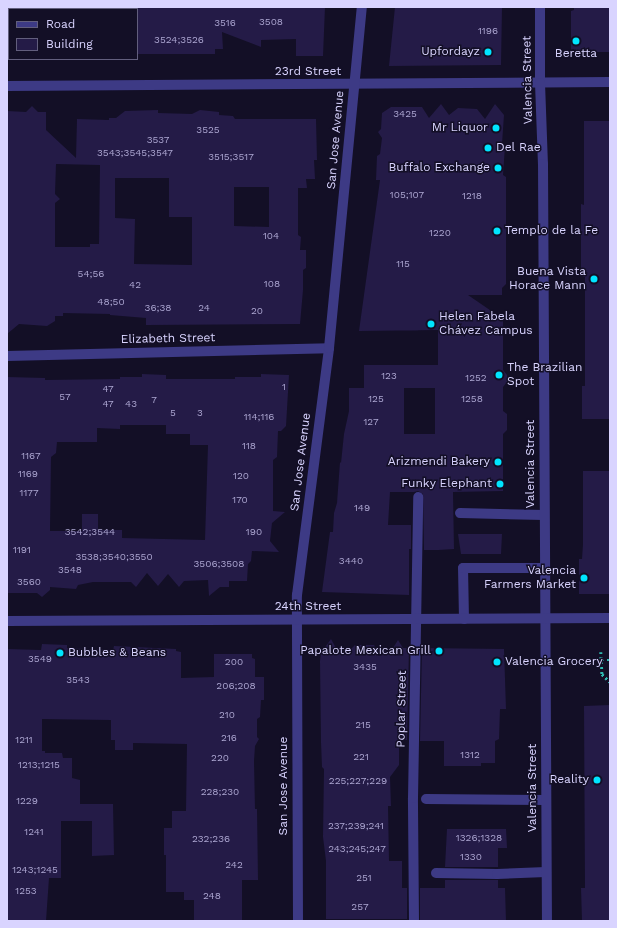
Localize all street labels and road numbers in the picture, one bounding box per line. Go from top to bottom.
street label: Valencia Street [520,35,536,125]
street label: 23rd Street [275,65,341,79]
street label: San Jose Avenue [324,90,348,190]
street label: Elizabeth Street [121,331,215,347]
street label: San Jose Avenue [288,412,314,512]
street label: Valencia Street [524,420,538,508]
street label: 24th Street [275,600,341,614]
street label: Poplar Street [394,670,410,748]
street label: San Jose Avenue [277,736,291,836]
street label: Valencia Street [526,744,540,832]

